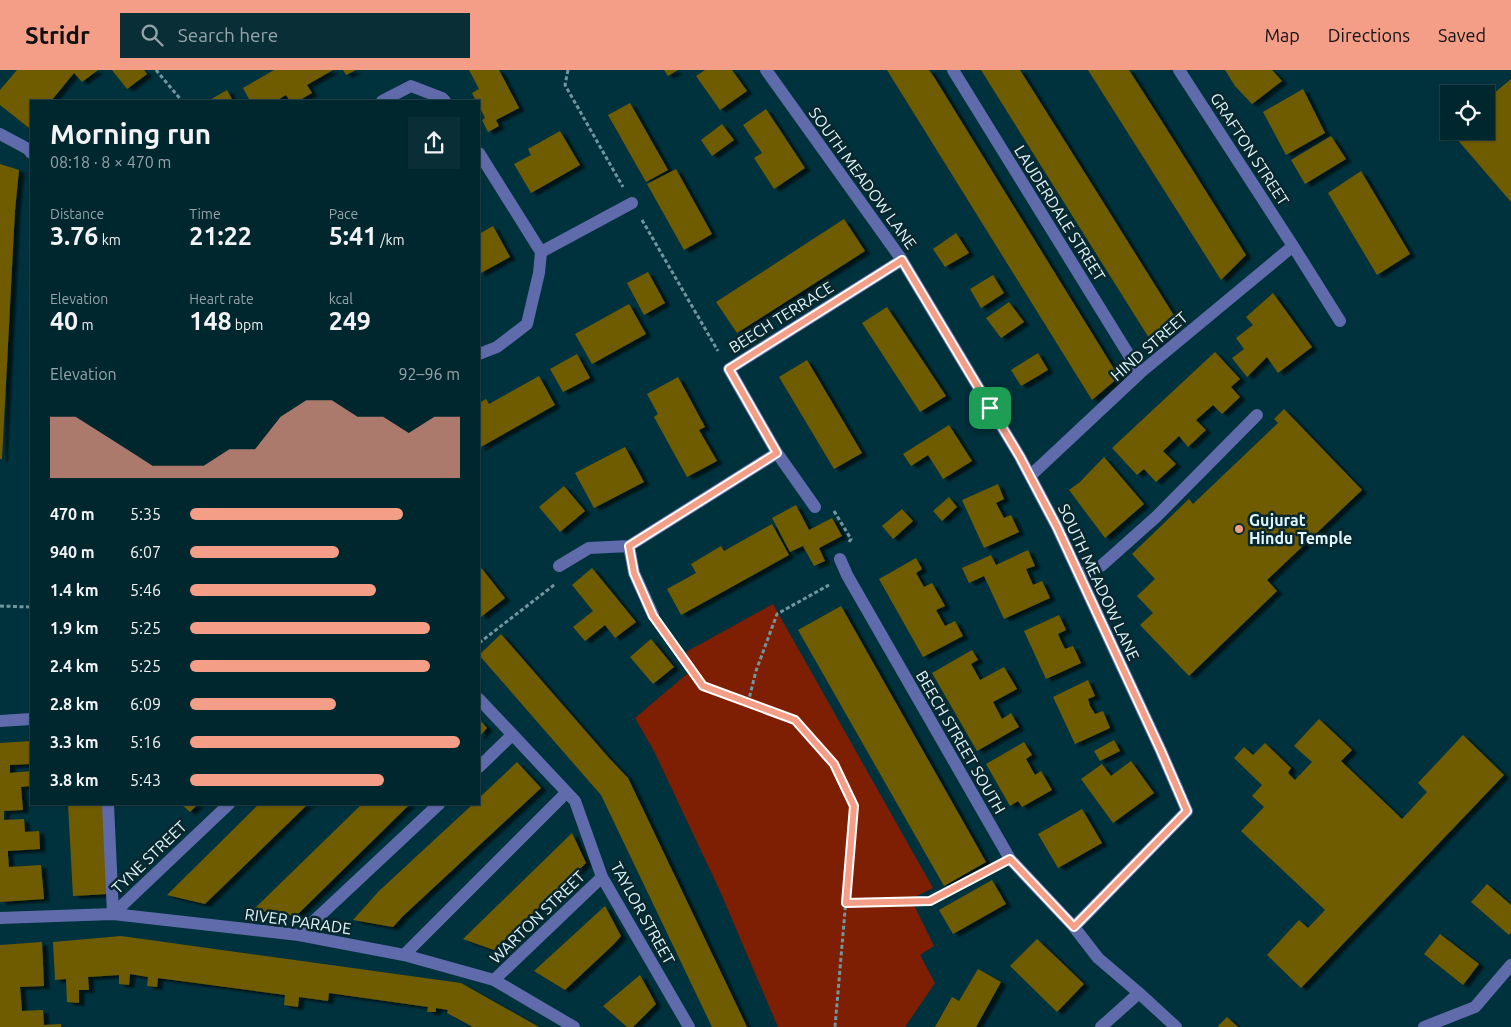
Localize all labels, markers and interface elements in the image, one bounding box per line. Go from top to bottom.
search box [120,13,470,58]
icon: search [138,21,166,49]
text: Stridr [25,22,90,49]
text: Search here [178,24,278,46]
text: Map [1264,25,1300,45]
text: Directions [1328,25,1410,45]
text: Saved [1438,25,1486,45]
map controls [1440,85,1495,140]
button: locate [1440,85,1495,140]
street label: GRAFTON STREET [1207,89,1293,209]
street label: SOUTH MEADOW LANE [806,104,920,252]
button: share [408,117,460,169]
text: Morning run [50,118,211,149]
street label: LAUDERDALE STREET [1011,142,1109,284]
text: 08:18 · 8 × 470 m [50,153,171,171]
text: Distance [50,206,104,222]
text: Time [189,206,221,222]
text: Pace [329,206,358,222]
text: 3.76 [50,222,98,250]
text: 21:22 [189,222,252,250]
text: 5:41 [329,222,377,250]
text: km [98,232,121,248]
text: /km [377,232,405,248]
street label: BEECH TERRACE [725,278,837,356]
text: Elevation [50,291,108,307]
text: Heart rate [189,291,254,307]
text: kcal [329,291,353,307]
text: 40 [50,307,78,335]
text: 148 [189,307,232,335]
text: 249 [329,307,371,335]
street label: HIND STREET [1107,308,1191,384]
text: m [78,317,94,333]
text: bpm [232,317,263,333]
text: Elevation [50,365,117,383]
text: 92–96 m [398,365,460,383]
pin [969,387,1011,429]
icon: arrive [976,394,1004,422]
street label: SOUTH MEADOW LANE [1055,501,1143,663]
text: 470 m [50,505,95,523]
text: 5:35 [130,505,161,523]
place label: Gujurat Hindu Temple [1249,511,1352,547]
marker: Gujurat Hindu Temple [1233,523,1245,535]
text: 940 m [50,543,95,561]
text: 6:07 [130,543,161,561]
text: 1.4 km [50,581,99,599]
text: 5:46 [130,581,161,599]
text: 1.9 km [50,619,99,637]
text: 5:25 [130,619,161,637]
text: 2.4 km [50,657,99,675]
text: 5:25 [130,657,161,675]
street label: BEECH STREET SOUTH [913,667,1009,817]
text: 2.8 km [50,695,99,713]
text: 6:09 [130,695,161,713]
text: 3.3 km [50,733,99,751]
text: 5:16 [130,733,161,751]
text: 3.8 km [50,771,99,789]
text: 5:43 [130,771,161,789]
street label: TYNE STREET [108,817,190,897]
street label: TAYLOR STREET [607,859,679,967]
street label: WARTON STREET [486,867,588,967]
street label: RIVER PARADE [244,905,352,937]

